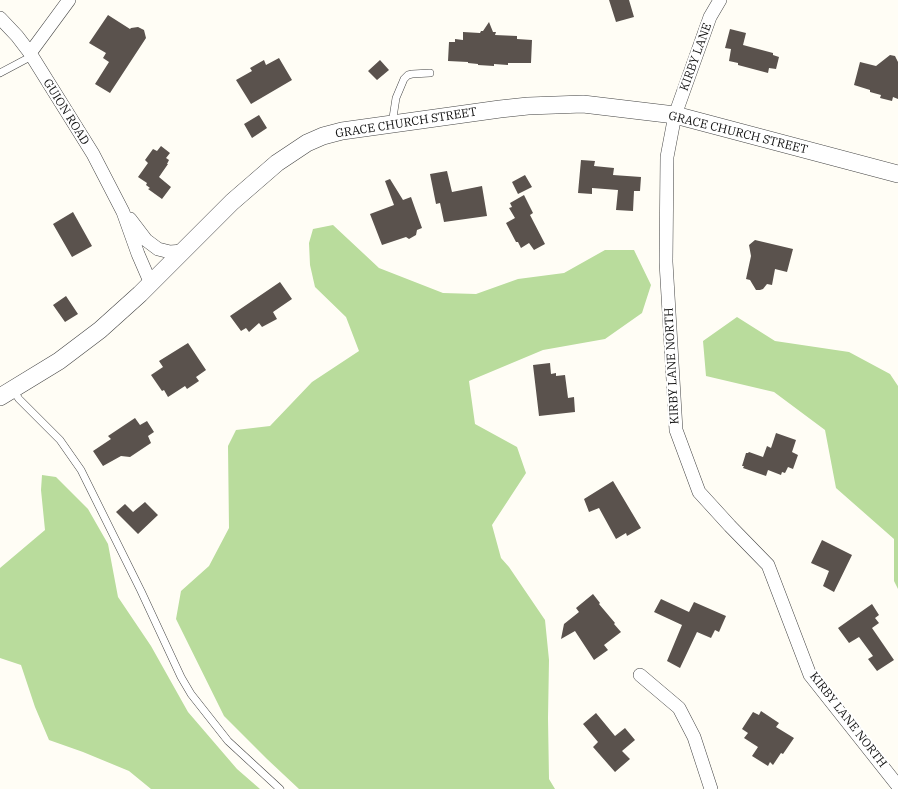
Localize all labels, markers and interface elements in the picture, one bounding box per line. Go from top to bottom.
street label: KIRBY LANE [677,21,715,93]
street label: GUION ROAD [40,76,92,148]
street label: GRACE CHURCH STREET [334,105,478,141]
street label: GRACE CHURCH STREET [667,109,809,157]
street label: KIRBY LANE NORTH [662,307,682,425]
street label: KIRBY LANE NORTH [806,669,890,771]

